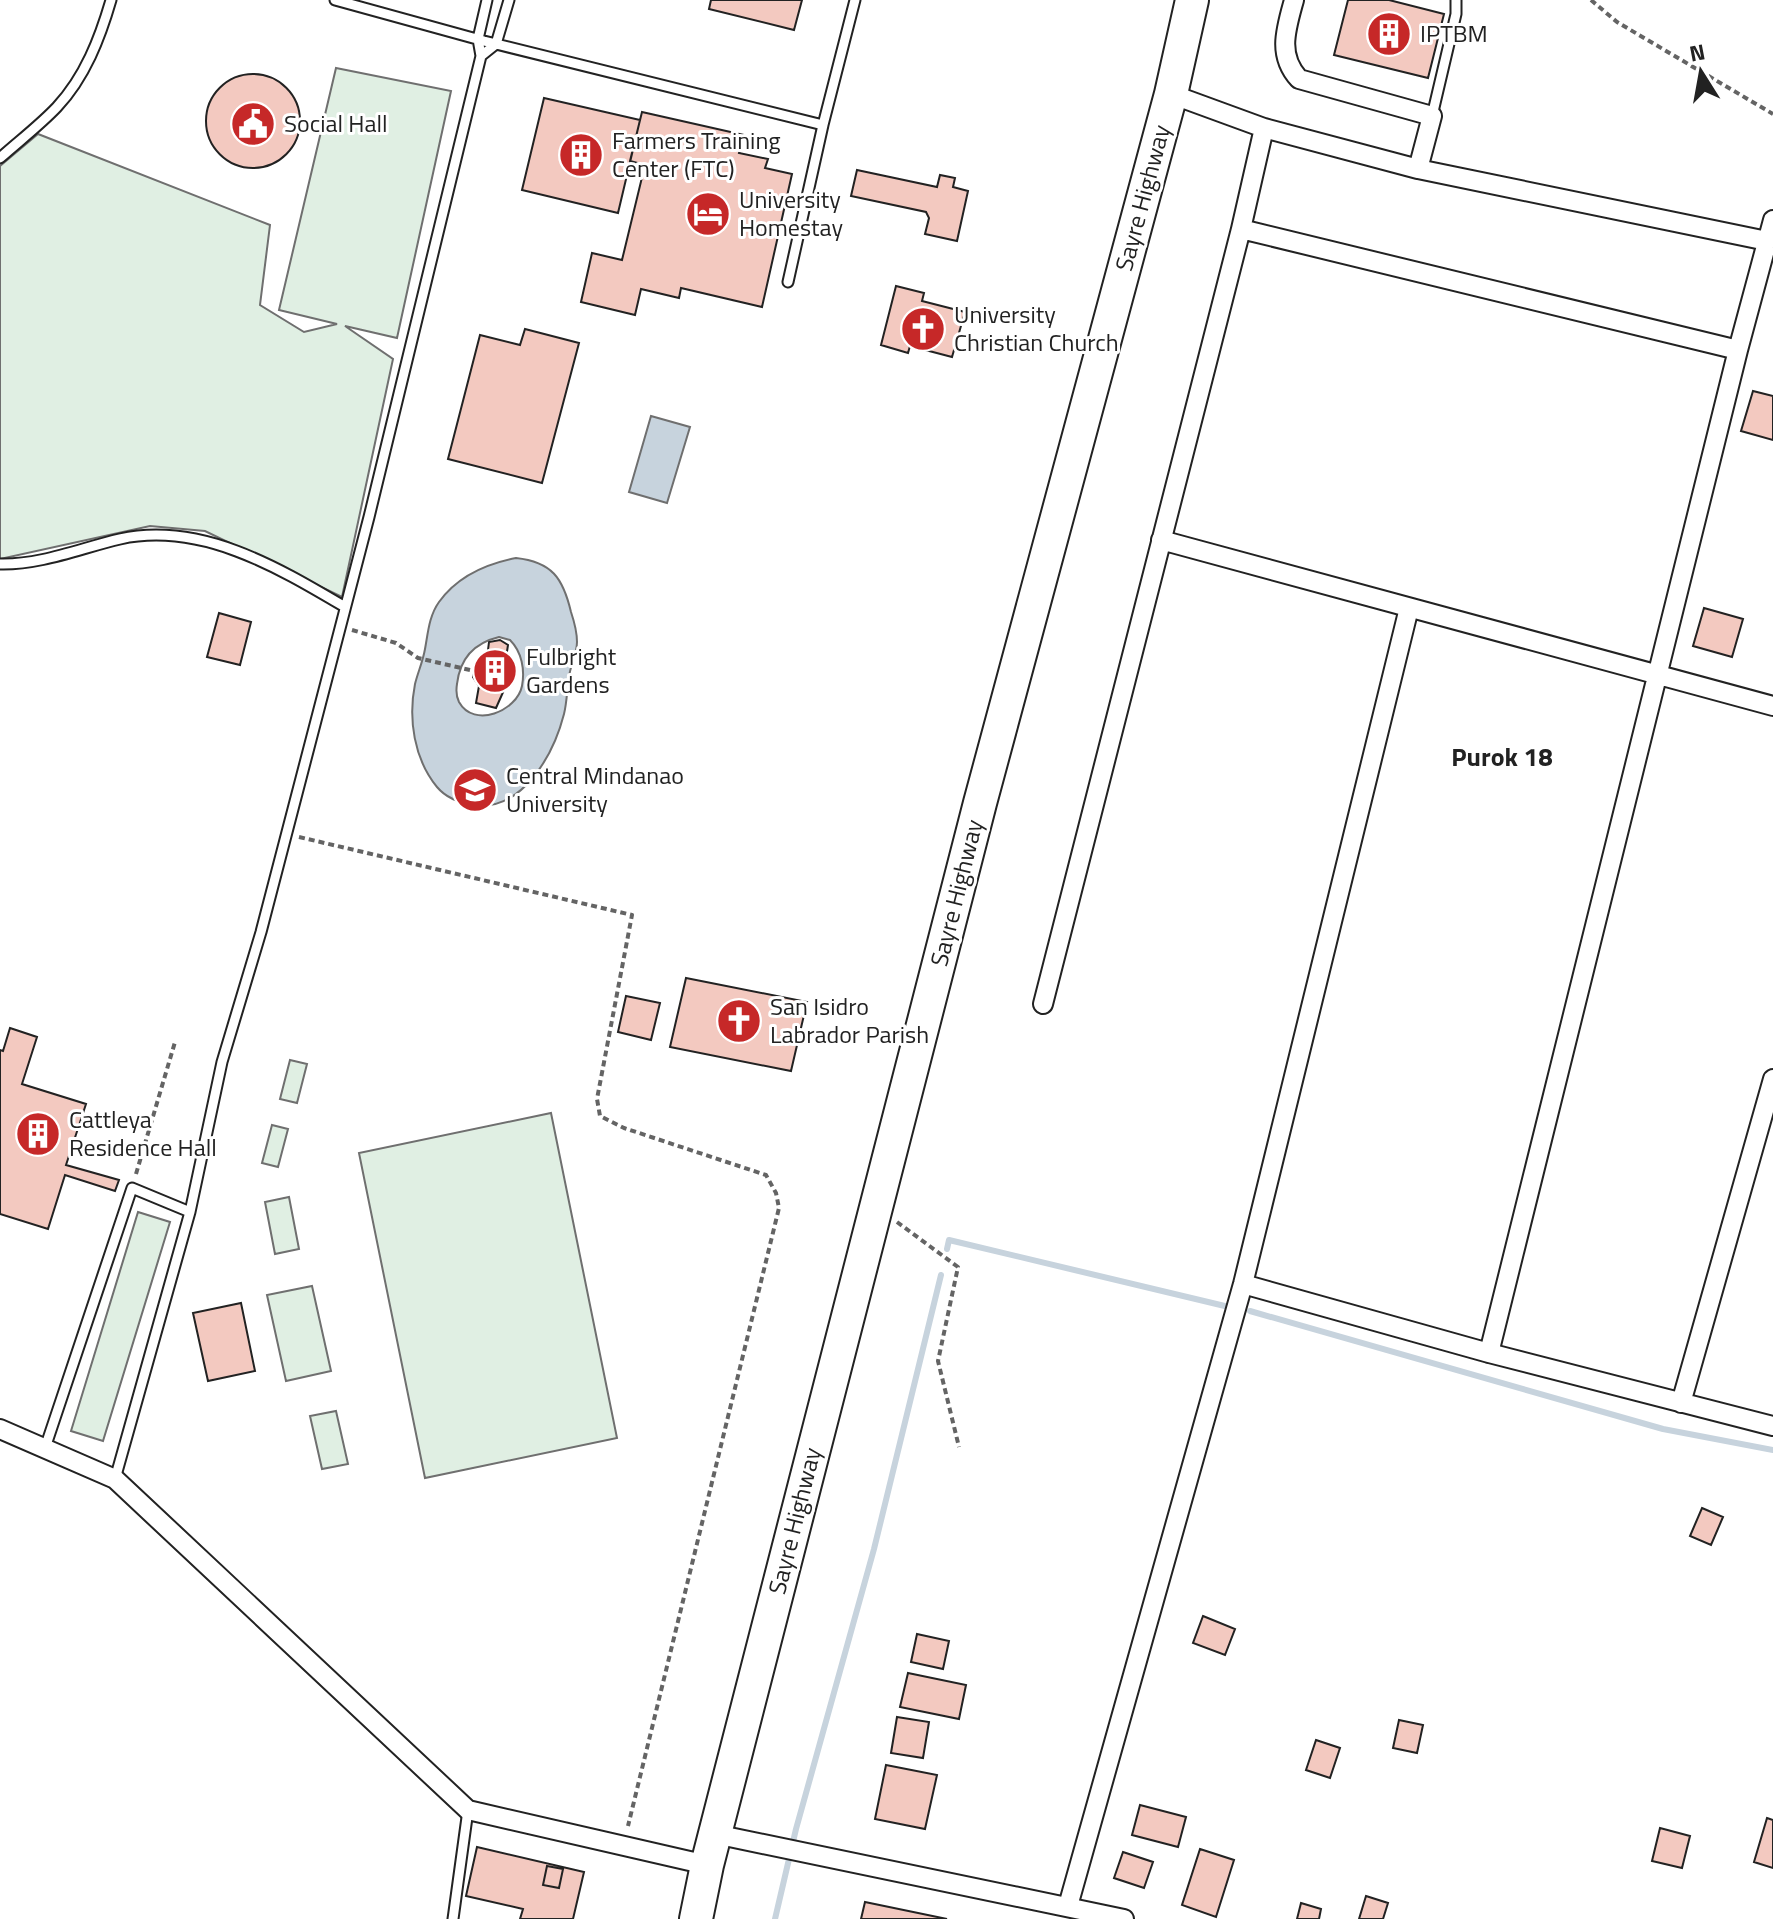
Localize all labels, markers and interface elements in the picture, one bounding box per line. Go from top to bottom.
building icon: IPTBM [1365,10,1413,58]
place label: IPTBM [1420,15,1488,51]
north arrow [1661,32,1741,112]
text: N [1686,34,1708,71]
public building icon: Social Hall [229,100,277,148]
place label: Social Hall [284,105,388,141]
street label: Sayre Highway [1105,120,1179,275]
place label: Farmers Training Center (FTC) [612,122,781,186]
building icon: Farmers Training Center (FTC) [557,131,605,179]
place label: University Homestay [739,181,843,245]
hotel icon: University Homestay [684,190,732,238]
place label: University Christian Church [954,296,1119,360]
church icon: University Christian Church [899,305,947,353]
place label: Fulbright Gardens [526,638,617,702]
building icon: Fulbright Gardens [471,647,519,695]
district label: Purok 18 [1451,737,1553,776]
place label: Central Mindanao University [506,757,684,821]
school or university icon: Central Mindanao University [451,766,499,814]
street label: Sayre Highway [920,815,992,970]
place label: San Isidro Labrador Parish [770,988,929,1052]
church icon: San Isidro Labrador Parish [715,997,763,1045]
place label: Cattleya Residence Hall [69,1101,217,1165]
building icon: Cattleya Residence Hall [14,1110,62,1158]
street label: Sayre Highway [758,1443,830,1598]

